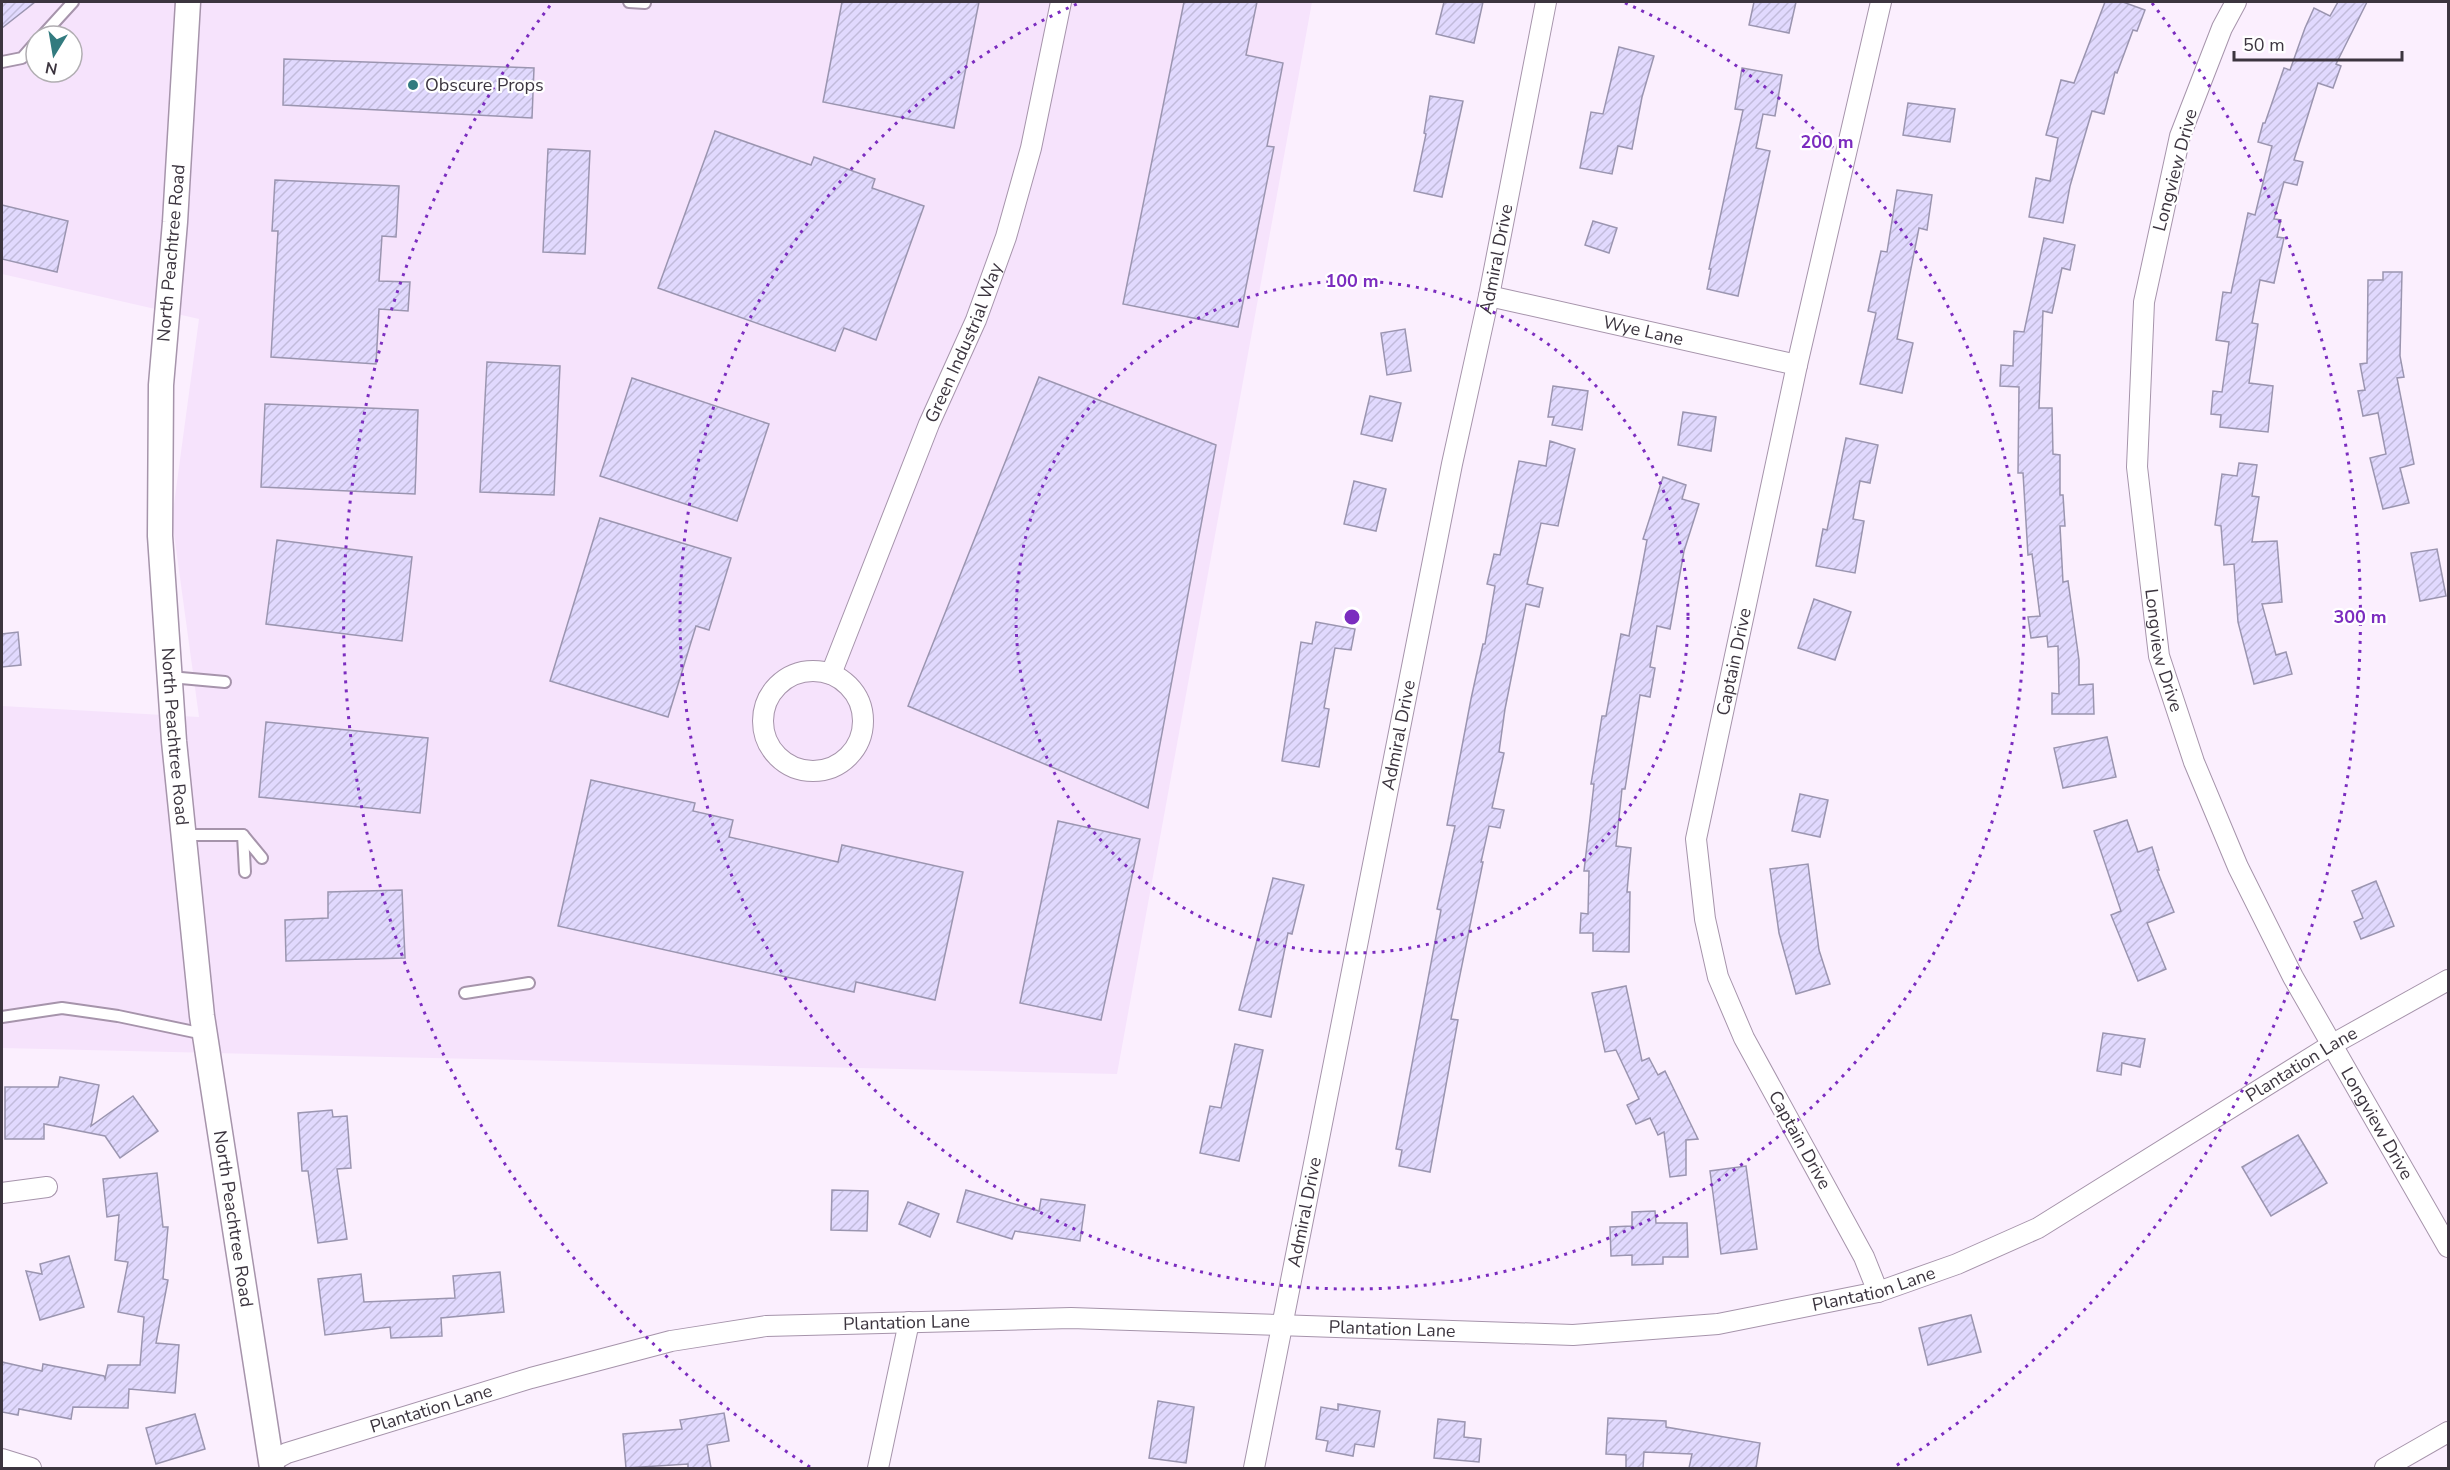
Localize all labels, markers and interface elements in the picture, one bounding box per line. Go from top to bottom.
north arrow [24,24,84,84]
scale bar [2234,24,2402,62]
text: 50 m [2243,33,2285,57]
text: N [43,56,59,80]
place label: Obscure Props [425,73,544,97]
marker: Obscure Props [406,78,420,92]
street label: Longview Drive [2147,106,2203,234]
text: 200 m [1800,130,1854,154]
street label: North Peachtree Road [151,163,191,343]
street label: Admiral Drive [1473,202,1519,316]
street label: Green Industrial Way [919,259,1008,426]
text: 100 m [1325,269,1379,293]
street label: Wye Lane [1601,310,1686,351]
street label: Longview Drive [2139,587,2189,715]
text: 300 m [2333,605,2387,629]
street label: Captain Drive [1711,606,1757,718]
centre of rings [1342,607,1362,627]
street label: North Peachtree Road [156,647,195,827]
street label: Admiral Drive [1376,678,1421,792]
street label: Plantation Lane [2241,1021,2361,1108]
street label: Longview Drive [2335,1063,2419,1184]
street label: Captain Drive [1763,1086,1837,1194]
street label: North Peachtree Road [208,1129,259,1309]
street label: Admiral Drive [1282,1155,1327,1269]
street label: Plantation Lane [1810,1261,1939,1317]
street label: Plantation Lane [843,1309,970,1336]
street label: Plantation Lane [1328,1315,1456,1343]
street label: Plantation Lane [367,1379,495,1439]

